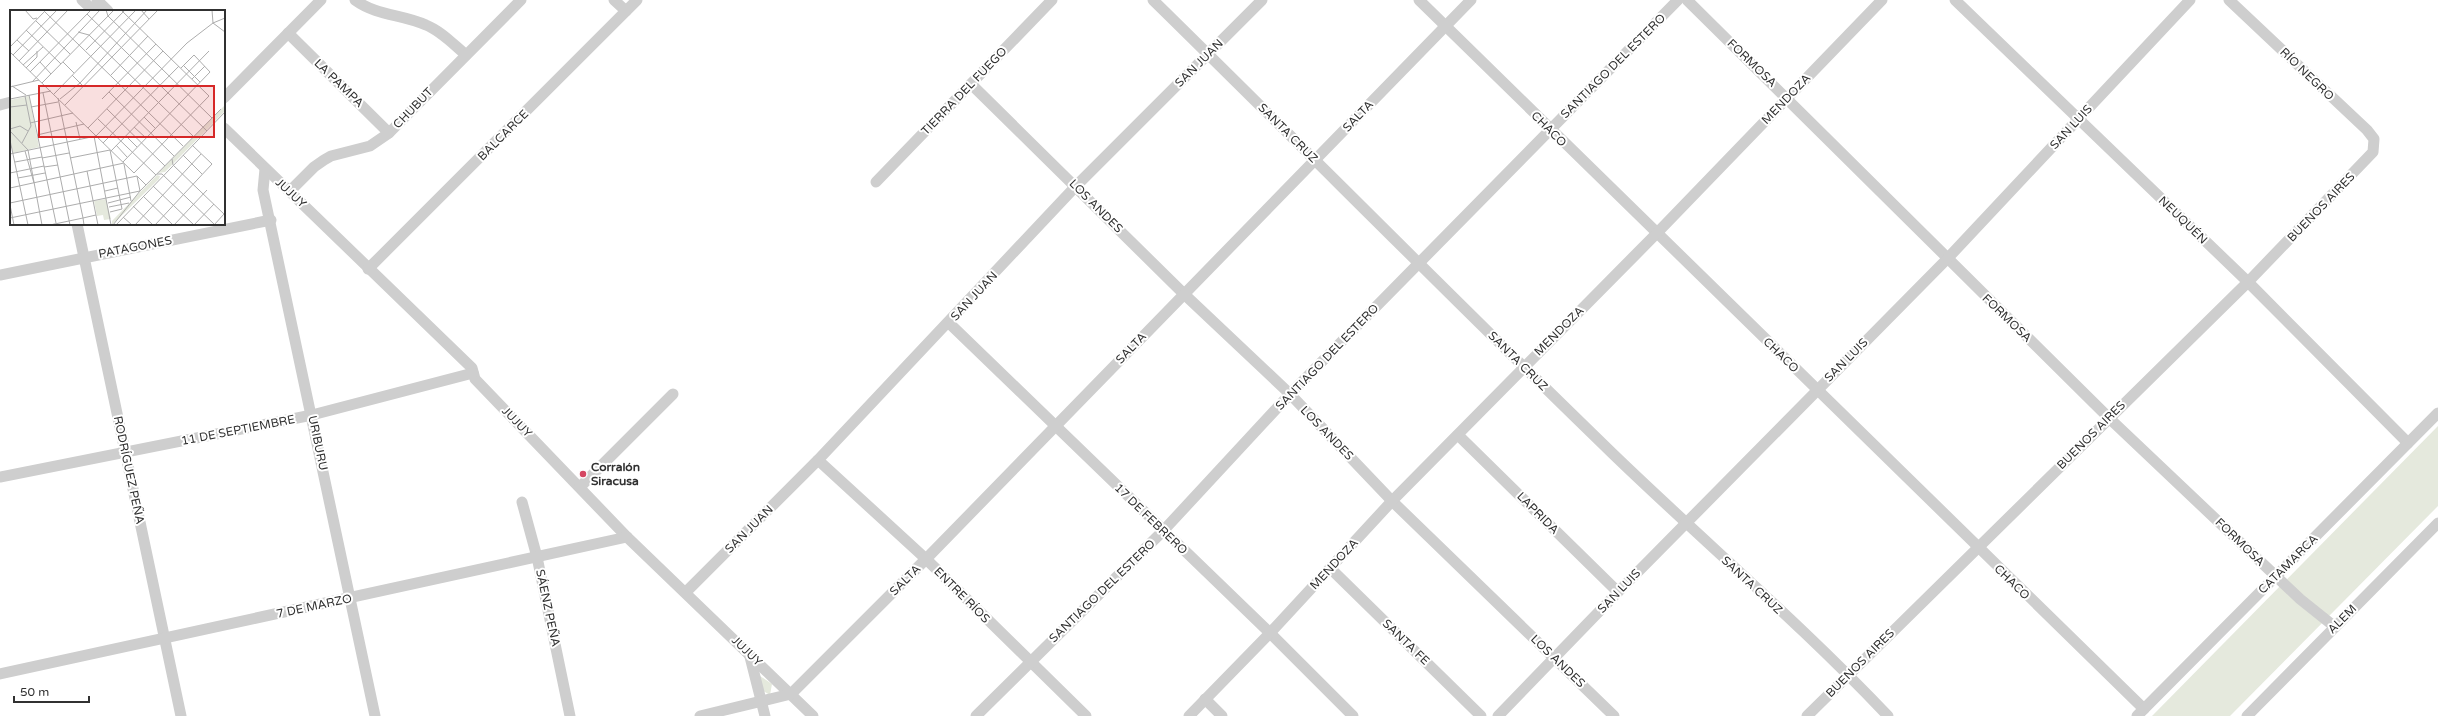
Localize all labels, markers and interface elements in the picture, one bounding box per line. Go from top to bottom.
inset map [10,10,225,225]
street label: SANTIAGO DEL ESTERO [1558,11,1668,121]
street label: SAN JUAN [1172,36,1226,90]
street label: FORMOSA [1724,36,1780,90]
street label: TIERRA DEL FUEGO [918,44,1010,138]
street label: RÍO NEGRO [2277,45,2337,103]
street label: LA PAMPA [311,56,367,110]
street label: MENDOZA [1759,71,1813,127]
street label: CHUBUT [390,84,436,131]
street label: SALTA [1340,97,1376,135]
street label: SANTA CRUZ [1255,100,1321,166]
street label: SAN LUIS [2047,102,2095,152]
street label: BALCARCE [475,106,532,163]
street label: CHACO [1528,108,1570,150]
street label: BUENOS AIRES [2284,169,2358,245]
street label: JUJUY [273,175,310,211]
street label: LOS ANDES [1066,176,1126,236]
street label: NEUQUÉN [2156,193,2210,247]
street label: PATAGONES [97,233,173,261]
street label: SAN JUAN [948,269,1000,323]
street label: FORMOSA [1979,291,2035,345]
street label: SANTIAGO DEL ESTERO [1273,301,1382,413]
street label: MENDOZA [1531,303,1587,359]
street label: SANTA CRUZ [1485,328,1551,394]
street label: SALTA [1113,329,1149,367]
street label: CHACO [1760,335,1802,376]
street label: SAN LUIS [1821,335,1871,385]
street label: BUENOS AIRES [2054,398,2128,472]
street label: LOS ANDES [1298,403,1356,463]
street label: JUJUY [499,404,535,440]
street label: 11 DE SEPTIEMBRE [180,412,296,448]
street label: URIBURU [305,414,331,472]
street label: RODRÍGUEZ PEÑA [111,415,147,525]
place label: Corralón Siracusa [591,460,640,488]
marker: Corralón Siracusa [578,469,588,479]
street label: 17 DE FEBRERO [1112,481,1190,557]
street label: LAPRIDA [1514,489,1562,537]
street label: SAN JUAN [722,502,776,556]
street label: FORMOSA [2212,515,2268,569]
street label: CATAMARCA [2255,531,2321,597]
street label: SANTIAGO DEL ESTERO [1046,536,1158,645]
street label: MENDOZA [1307,536,1361,592]
street label: SANTA CRUZ [1719,553,1786,617]
street label: SALTA [887,562,923,598]
street label: CHACO [1991,562,2033,603]
street label: ENTRE RÍOS [931,564,993,626]
street label: SAN LUIS [1595,566,1643,616]
street label: SÁENZ PEÑA [533,568,563,648]
street label: 7 DE MARZO [275,591,353,621]
street label: ALEM [2325,602,2359,636]
street label: SANTA FE [1380,616,1433,668]
street label: BUENOS AIRES [1823,626,1897,700]
street label: LOS ANDES [1528,632,1588,690]
street label: JUJUY [729,633,765,669]
scale bar [14,678,89,704]
text: 50 m [20,685,49,699]

